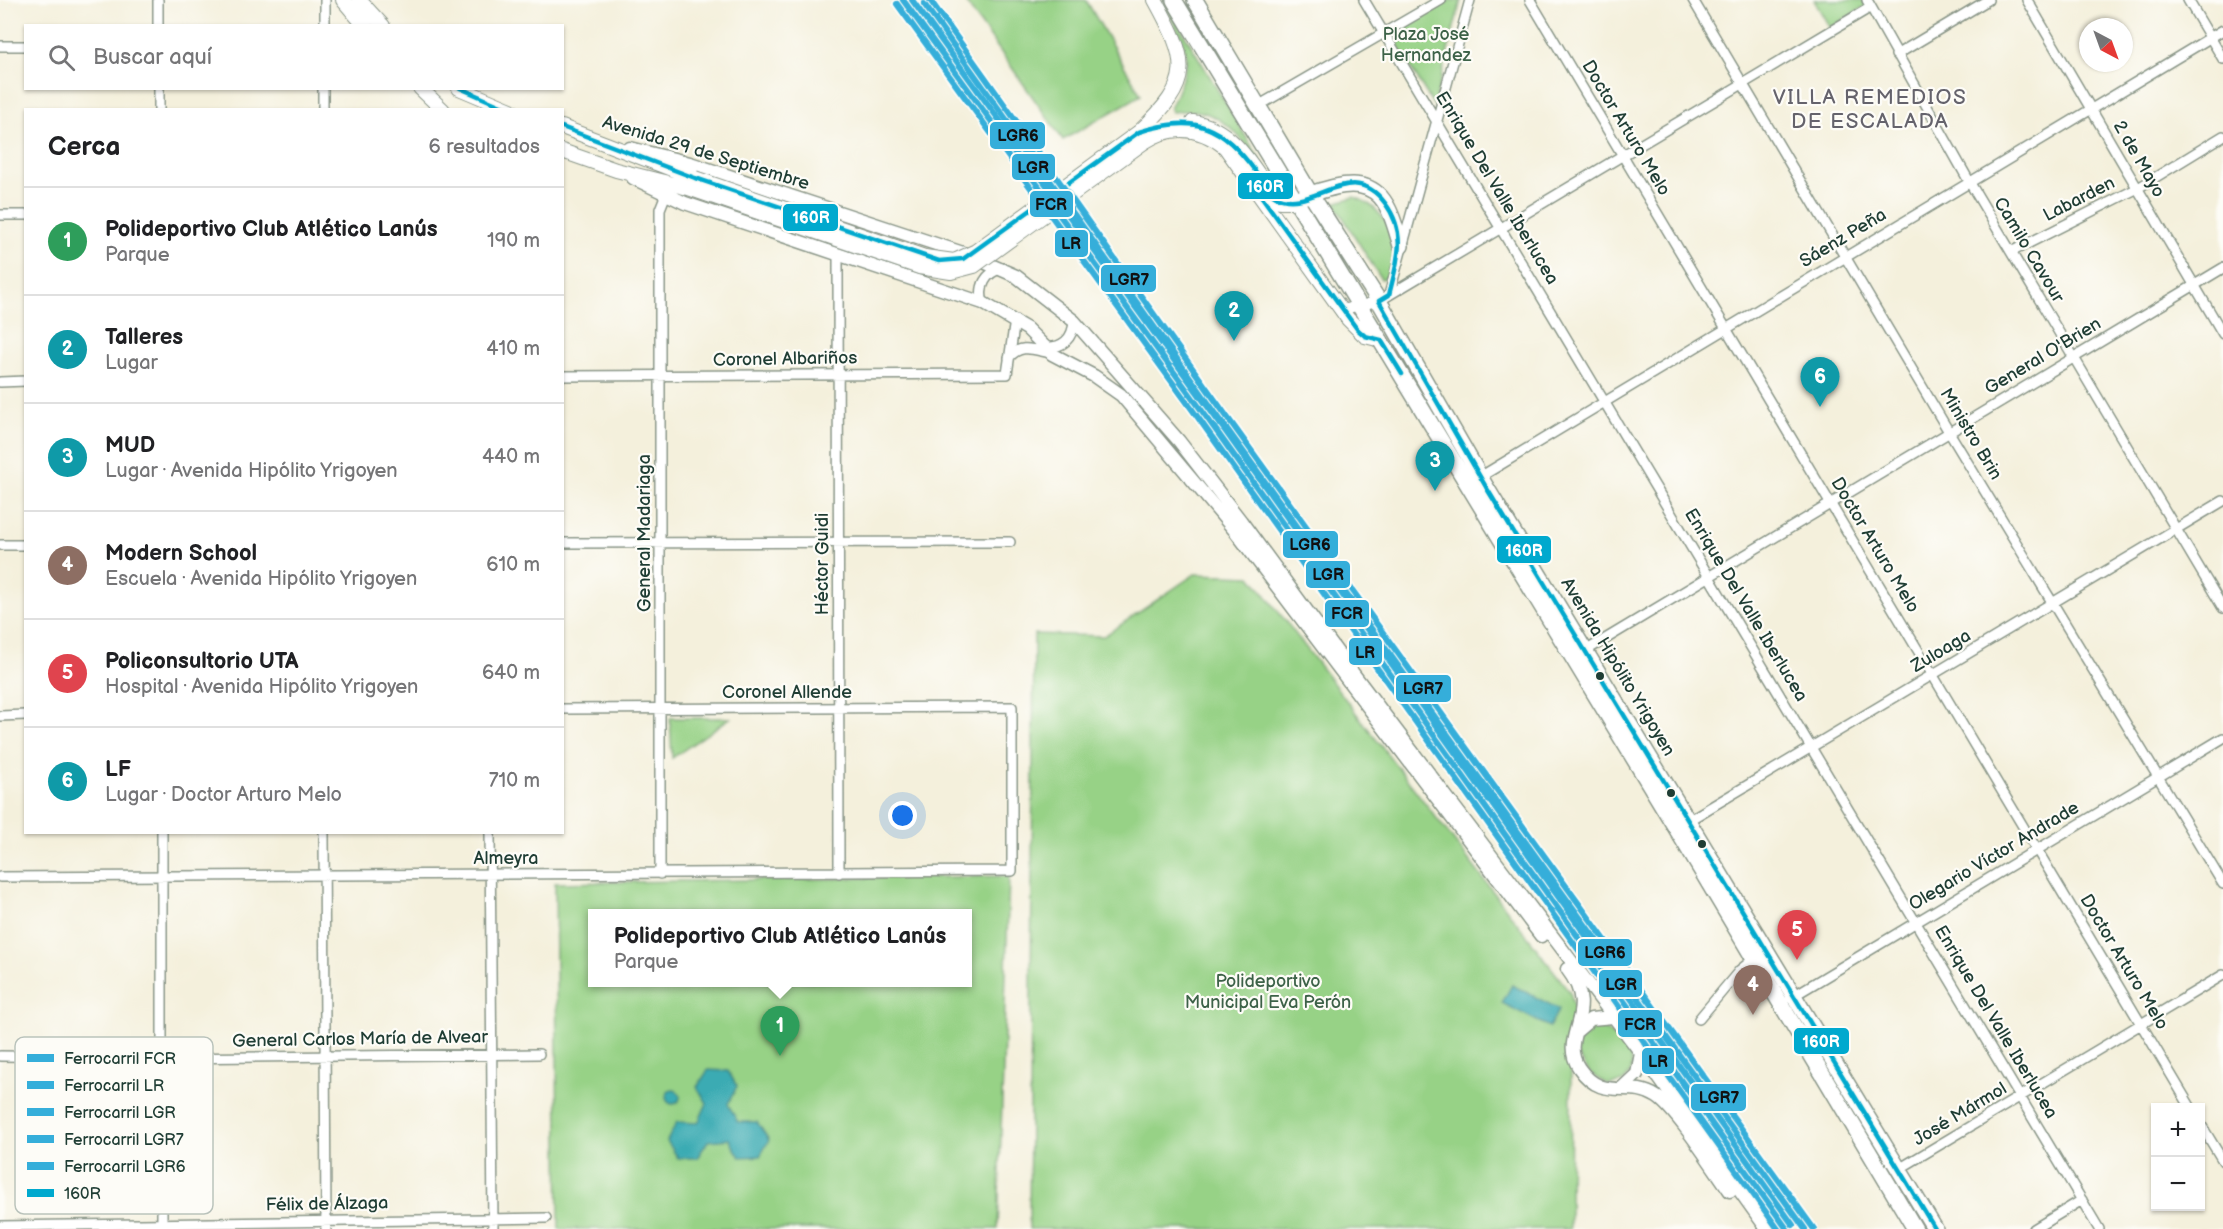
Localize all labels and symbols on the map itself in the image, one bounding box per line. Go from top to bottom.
north arrow [2079,18,2133,72]
park label: Plaza José Hernandez [1381,24,1472,66]
street label: Doctor Arturo Melo [1577,57,1675,199]
district label: VILLA REMEDIOS DE ESCALADA [1773,85,1967,134]
street label: Enrique Del Valle Iberlucea [1431,88,1563,288]
street label: Avenida 29 de Septiembre [600,112,812,195]
street label: 2 de Mayo [2109,117,2169,201]
line badge: LGR6 [989,121,1046,150]
text: LGR6 [997,127,1039,146]
line badge: LGR [1011,153,1056,181]
text: LGR [1017,159,1049,178]
line badge: 160R [1237,172,1294,200]
street label: Labarden [2040,172,2118,226]
text: 160R [1246,178,1284,197]
line badge: FCR [1029,190,1074,218]
street label: Camilo Cavour [1989,194,2069,307]
text: FCR [1035,196,1067,215]
line badge: 160R [782,203,839,232]
street label: Sáenz Peña [1796,204,1890,272]
text: 160R [792,209,830,228]
line badge: LR [1054,229,1089,258]
text: LR [1061,235,1081,254]
line badge: LGR7 [1100,264,1157,293]
text: LGR7 [1109,271,1149,290]
pin: 2 [1214,292,1254,341]
street label: General O'Brien [1981,313,2105,399]
street label: Coronel Albariños [713,347,857,371]
pin: 6 [1800,358,1840,407]
street label: Ministro Brin [1935,384,2007,484]
pin: 3 [1416,442,1454,491]
street label: General Madariaga [634,454,655,612]
street label: Doctor Arturo Melo [1826,474,1924,616]
street label: Enrique Del Valle Iberlucea [1680,505,1812,705]
street label: Héctor Guidi [812,513,833,615]
line badge: LGR6 [1282,530,1339,559]
line badge: 160R [1496,535,1552,564]
text: LGR6 [1289,536,1331,555]
text: 160R [1505,542,1543,561]
line badge: LGR [1305,560,1351,589]
text: LGR [1312,566,1344,585]
street label: Avenida Hipólito Yrigoyen [1556,574,1680,760]
line badge: FCR [1324,599,1370,628]
text: FCR [1331,605,1363,624]
street label: Zuloaga [1907,625,1975,677]
line badge: LR [1348,637,1383,666]
text: LR [1355,644,1375,663]
unlabelled marker [1594,670,1606,682]
line badge: LGR7 [1395,674,1452,703]
text: LGR7 [1403,680,1443,699]
street label: Coronel Allende [722,682,852,703]
unlabelled marker [1665,787,1677,799]
street label: Olegario Víctor Andrade [1905,797,2083,915]
your location [888,801,917,830]
unlabelled marker [1696,838,1708,850]
street label: Almeyra [474,848,538,869]
street label: Doctor Arturo Melo [2075,891,2173,1033]
pin: 5 [1778,910,1816,960]
street label: Enrique Del Valle Iberlucea [1930,922,2062,1122]
line badge: LGR6 [1577,938,1633,967]
text: LGR6 [1584,944,1626,963]
pin: 4 [1734,966,1772,1015]
line badge: LGR [1598,969,1643,998]
park label: Polideportivo Municipal Eva Perón [1185,971,1351,1013]
text: LGR [1605,976,1637,995]
pin: 1 [760,1006,800,1056]
line badge: FCR [1617,1009,1663,1038]
text: FCR [1624,1016,1656,1035]
street label: General Carlos María de Alvear [232,1026,489,1052]
line badge: 160R [1793,1027,1850,1055]
text: 160R [1802,1033,1840,1052]
legend [15,1037,213,1214]
line badge: LR [1641,1047,1675,1075]
text: Ferrocarril FCR [64,1050,176,1069]
text: LR [1648,1053,1668,1072]
text: Ferrocarril LR [64,1077,164,1096]
street label: José Mármol [1909,1078,2011,1150]
line badge: LGR7 [1690,1083,1747,1112]
text: LGR7 [1699,1089,1739,1108]
text: Ferrocarril LGR [64,1104,176,1123]
text: Ferrocarril LGR7 [64,1131,184,1150]
text: Ferrocarril LGR6 [64,1158,186,1177]
text: 160R [64,1185,101,1204]
street label: Félix de Álzaga [265,1190,389,1216]

